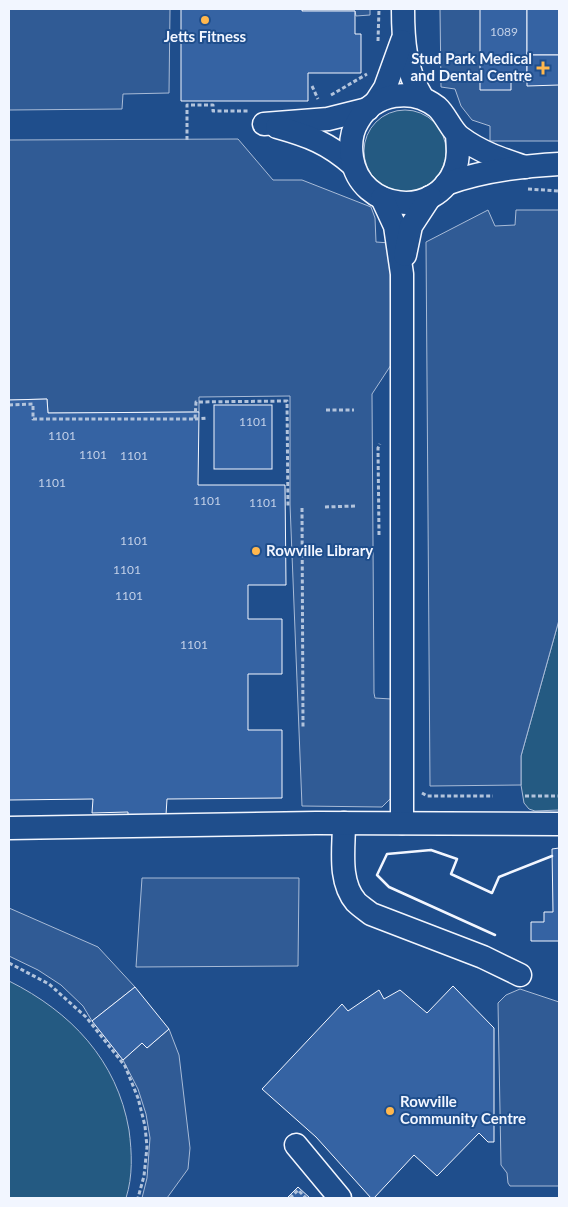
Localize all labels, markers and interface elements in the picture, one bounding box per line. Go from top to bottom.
marker: Jetts Fitness [199,14,211,26]
house number: 1089 [490,24,518,39]
place label: Jetts Fitness [164,27,247,45]
place label: Stud Park Medical and Dental Centre [410,49,532,84]
marker: Stud Park Medical and Dental Centre [536,61,550,75]
house number: 1101 [239,414,267,429]
house number: 1101 [48,428,76,443]
house number: 1101 [79,447,107,462]
house number: 1101 [120,448,148,463]
house number: 1101 [38,475,66,490]
house number: 1101 [193,493,221,508]
house number: 1101 [249,495,277,510]
house number: 1101 [120,533,148,548]
place label: Rowville Library [266,541,373,559]
marker: Rowville Library [250,545,262,557]
house number: 1101 [113,562,141,577]
house number: 1101 [115,588,143,603]
house number: 1101 [180,637,208,652]
place label: Rowville Community Centre [400,1092,526,1127]
marker: Rowville Community Centre [384,1105,396,1117]

